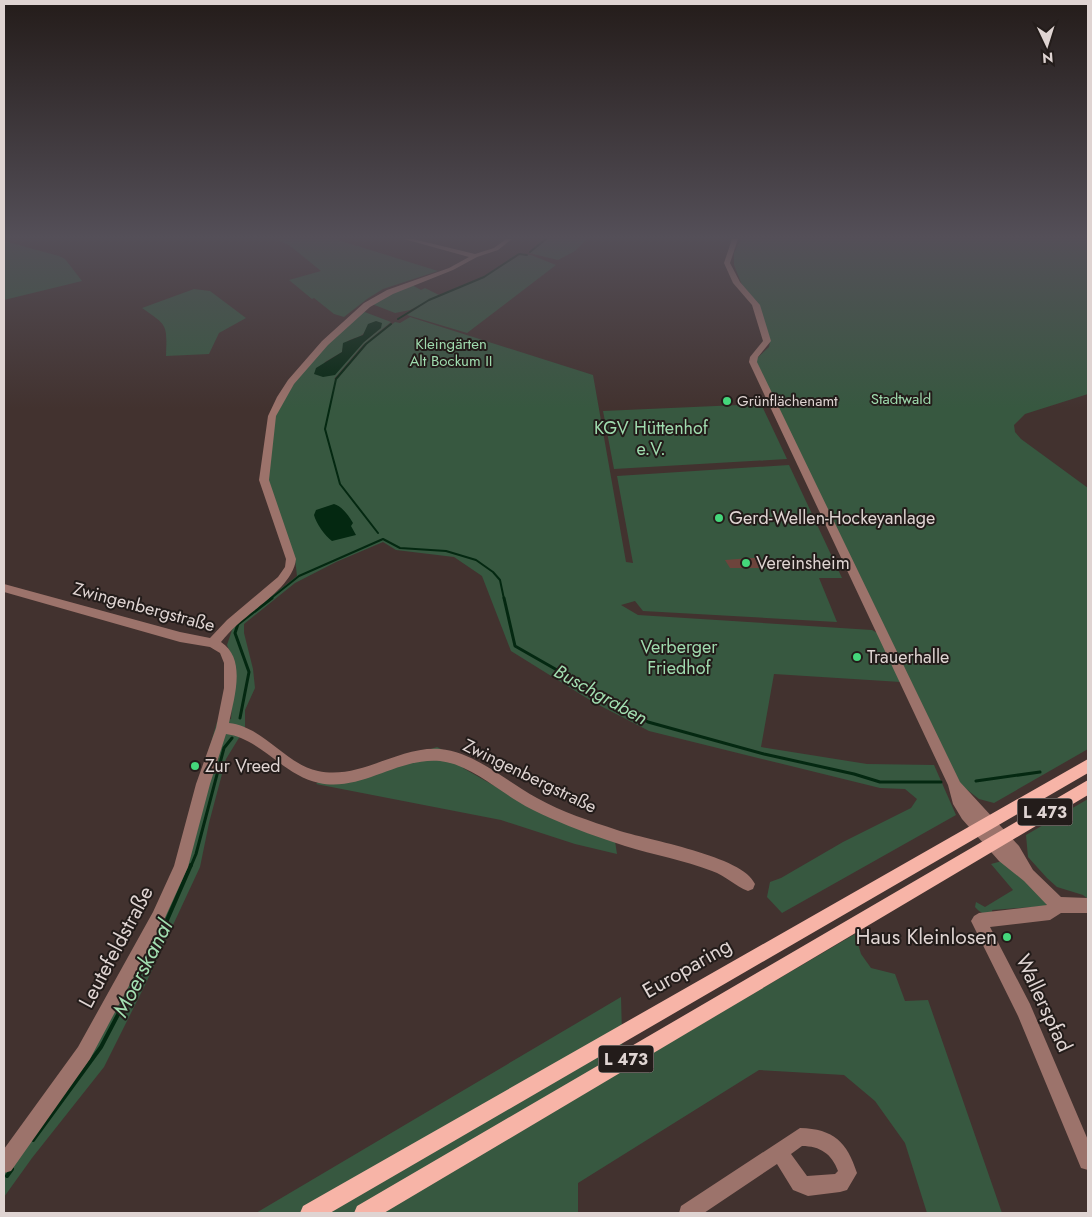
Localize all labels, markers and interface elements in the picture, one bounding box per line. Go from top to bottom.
north arrow [1022,20,1072,70]
text: N [1042,48,1054,68]
park label: Kleingärten Alt Bockum II [409,333,493,372]
park label: Stadtwald [871,388,931,410]
place label: Grünflächenamt [737,390,838,412]
marker: Grünflächenamt [721,395,733,407]
park label: KGV Hüttenhof e.V. [594,415,709,462]
place label: Gerd-Wellen-Hockeyanlage [729,505,935,531]
marker: Gerd-Wellen-Hockeyanlage [713,512,725,524]
place label: Vereinsheim [756,550,850,576]
marker: Vereinsheim [740,557,752,569]
street label: Zwingenbergstraße [70,576,218,638]
park label: Verberger Friedhof [640,634,718,681]
place label: Trauerhalle [867,644,949,670]
marker: Trauerhalle [851,651,863,663]
water label: Buschgraben [549,658,652,731]
street label: Zwingenbergstraße [459,732,601,820]
place label: Zur Vreed [205,753,281,779]
marker: Zur Vreed [189,760,201,772]
road number: L 473 [1018,799,1072,826]
street label: Leutefeldstraße [71,881,161,1013]
water label: Moerskanal [104,913,181,1022]
place label: Haus Kleinlosen [856,922,997,952]
street label: Europaring [637,930,737,1006]
marker: Haus Kleinlosen [1001,931,1013,943]
street label: Wallerspfad [1008,949,1080,1057]
road number: L 473 [598,1046,654,1072]

